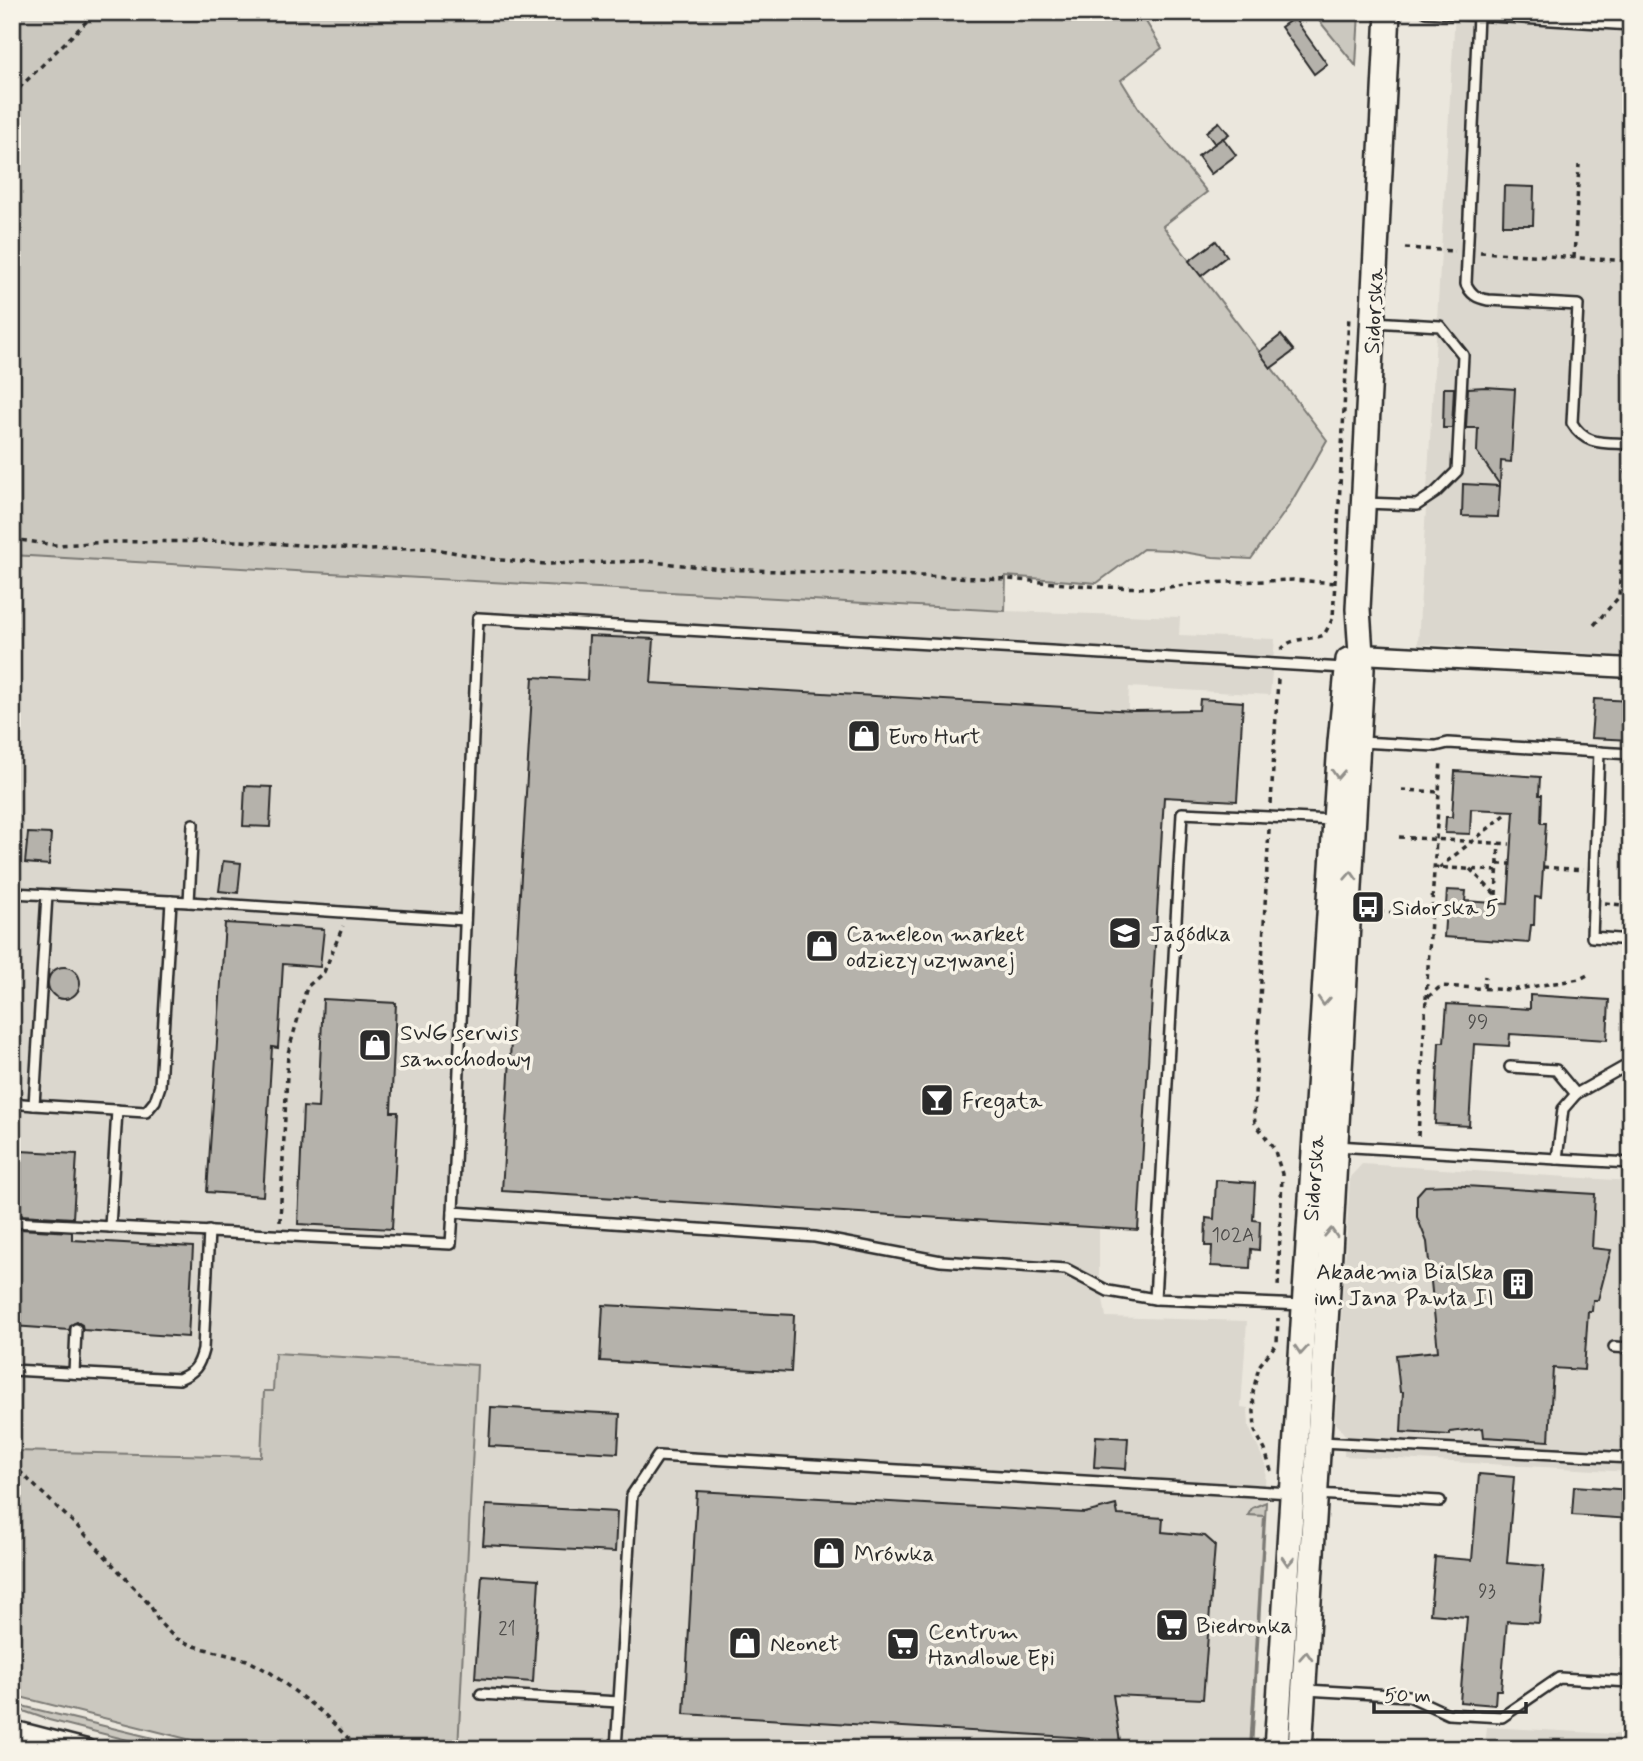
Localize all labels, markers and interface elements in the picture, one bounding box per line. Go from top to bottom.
street label: Sidorska [1358,267,1392,355]
shop icon: Euro Hurt [845,717,883,755]
place label: Euro Hurt [888,723,981,753]
one-way arrow [1331,769,1346,780]
one-way arrow [1343,870,1358,881]
bus stop icon: Sidorska 5 [1349,888,1387,926]
place label: Sidorska 5 [1392,894,1499,924]
school or university icon: Jagódka [1106,914,1144,952]
place label: Cameleon market odziezy uzywanej [846,920,1025,976]
place label: Jagódka [1150,920,1231,952]
shop icon: Cameleon market odziezy uzywanej [803,927,841,965]
one-way arrow [1317,996,1332,1007]
house number: 99 [1468,1010,1488,1035]
place label: SWG serwis samochodowy [400,1019,531,1075]
shop icon: SWG serwis samochodowy [356,1026,394,1064]
bar icon: Fregata [918,1081,956,1119]
place label: Fregata [962,1087,1043,1119]
street label: Sidorska [1297,1134,1333,1222]
house number: 102A [1211,1223,1255,1248]
one-way arrow [1324,1228,1339,1239]
place label: Akademia Bialska im. Jana Pawła II [1314,1258,1494,1314]
building icon: Akademia Bialska im. Jana Pawła II [1499,1265,1537,1303]
one-way arrow [1294,1345,1309,1356]
shop icon: Mrówka [810,1534,848,1572]
place label: Mrówka [854,1540,934,1570]
one-way arrow [1280,1556,1295,1567]
house number: 93 [1478,1579,1496,1604]
supermarket icon: Biedronka [1153,1606,1191,1644]
place label: Biedronka [1196,1612,1292,1642]
house number: 21 [498,1617,516,1642]
place label: Centrum Handlowe Epi [928,1618,1055,1674]
shop icon: Neonet [726,1624,764,1662]
supermarket icon: Centrum Handlowe Epi [884,1625,922,1663]
place label: Neonet [770,1630,839,1660]
one-way arrow [1298,1650,1313,1661]
scale bar [1374,1670,1526,1714]
text: 50 m [1384,1682,1431,1710]

